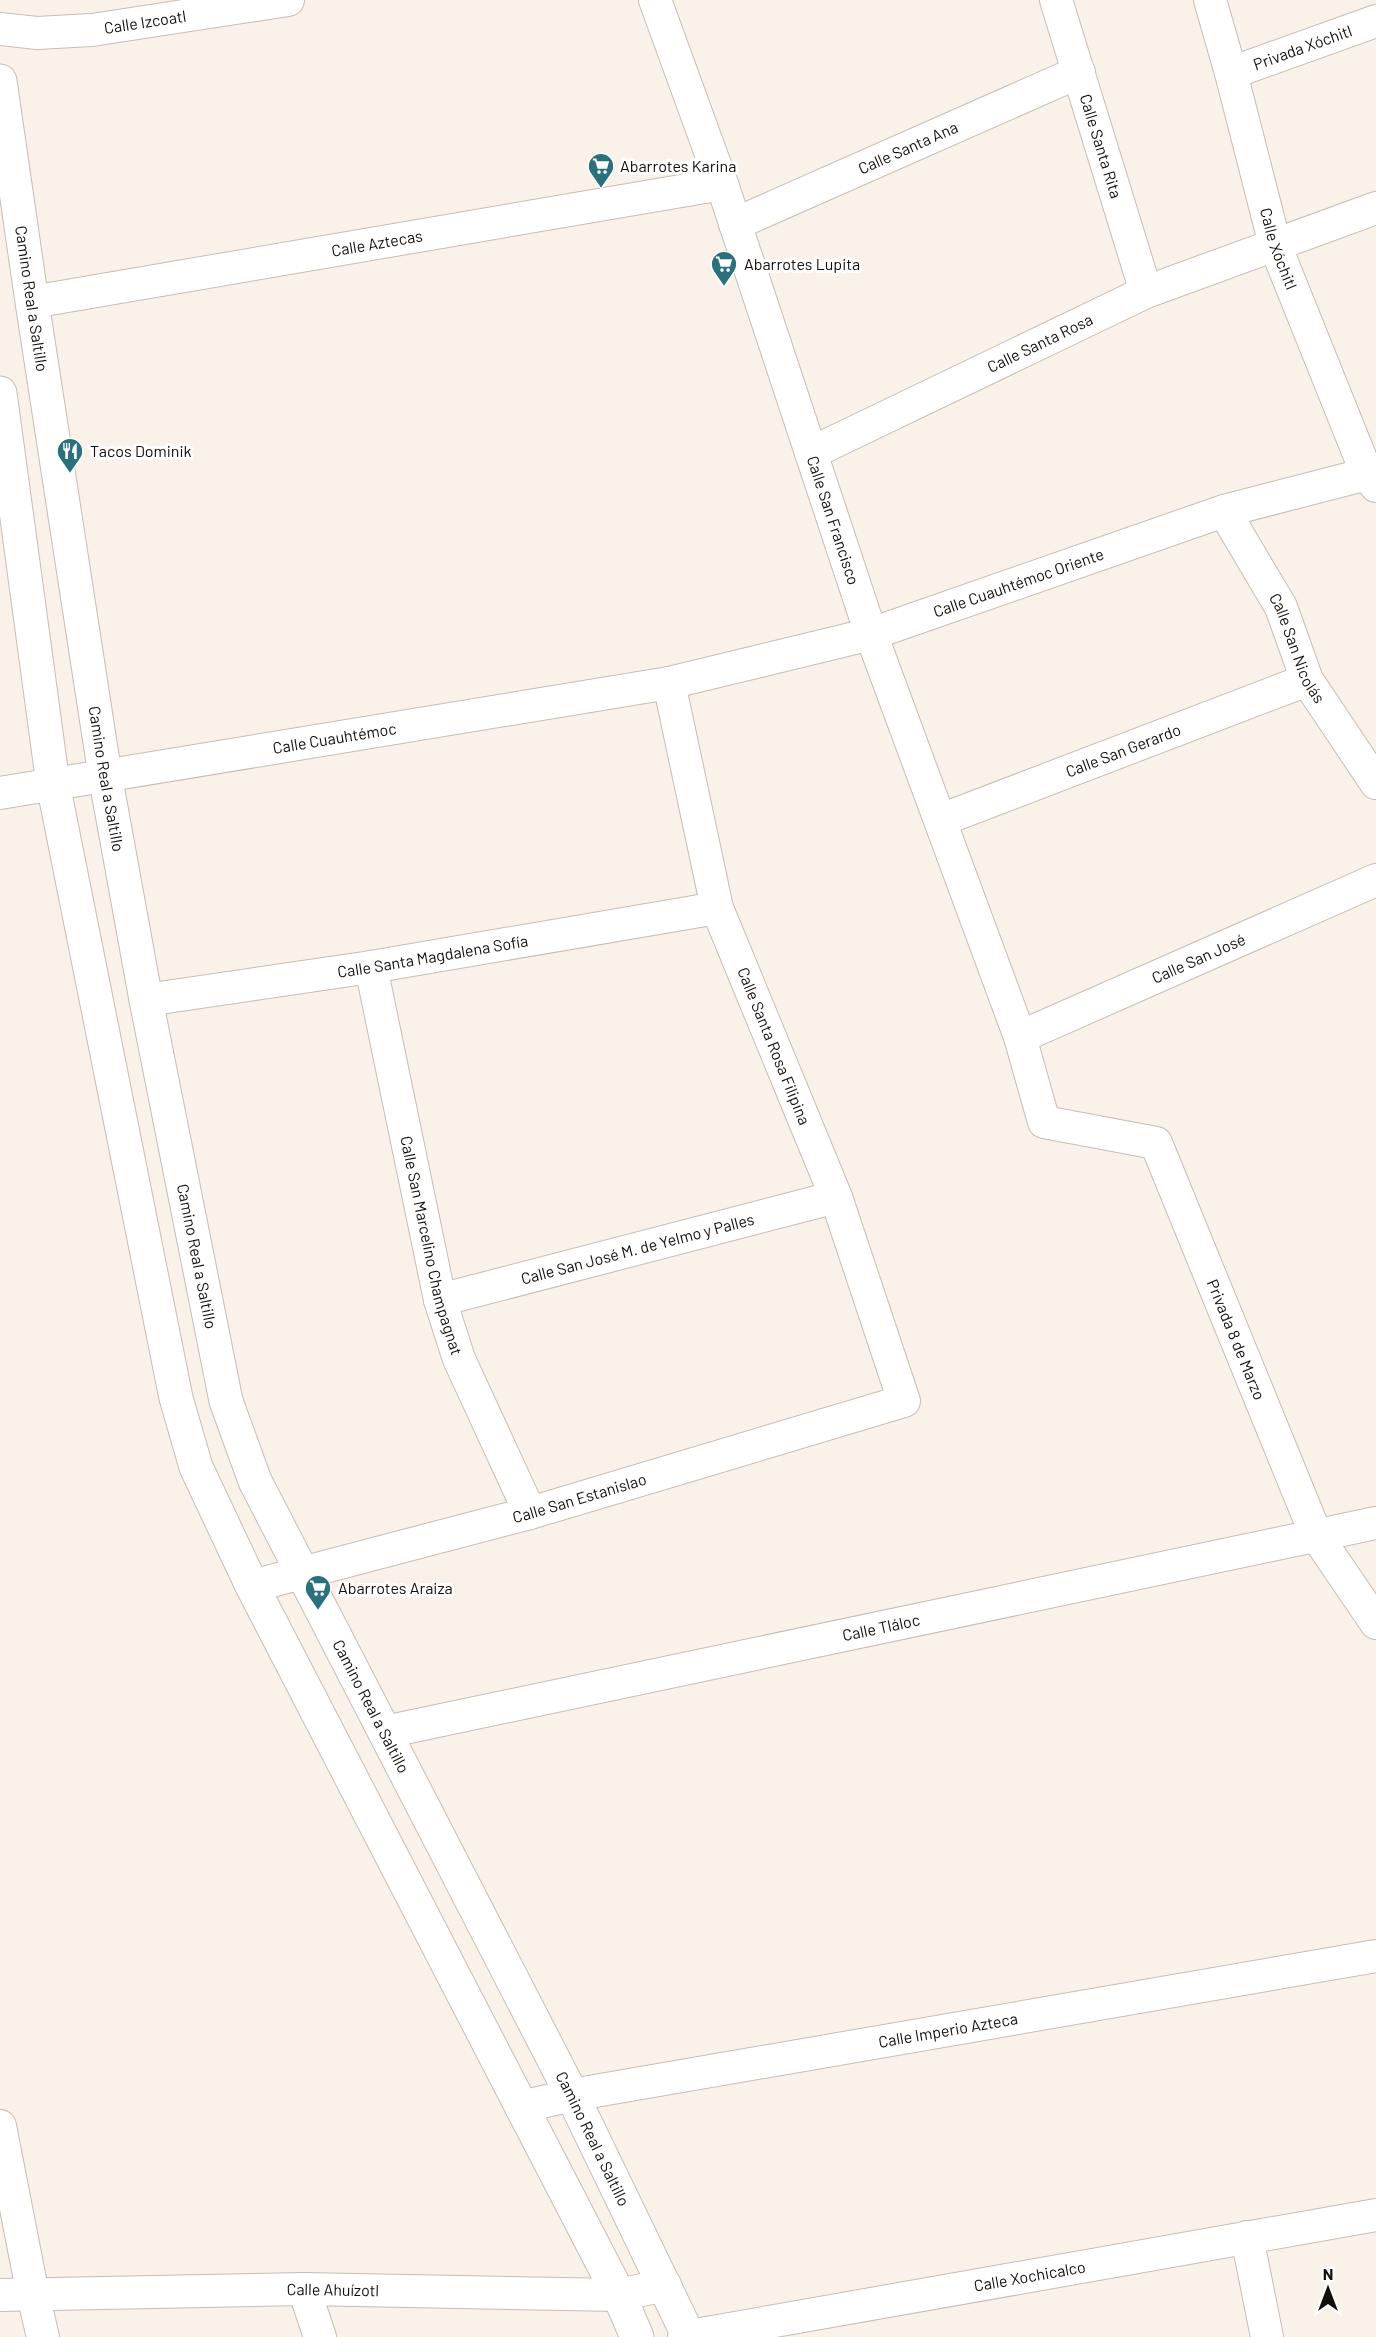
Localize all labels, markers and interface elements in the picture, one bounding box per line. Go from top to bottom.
street label: Calle Izcoatl [103,6,187,37]
street label: Privada Xóchitl [1250,20,1354,73]
street label: Calle Santa Rita [1077,92,1127,201]
street label: Calle Santa Ana [855,117,960,177]
supermarket icon: Abarrotes Karina [586,151,616,189]
place label: Abarrotes Karina [620,156,736,175]
street label: Calle Xóchitl [1257,206,1302,292]
street label: Camino Real a Saltillo [12,224,53,373]
street label: Calle Aztecas [330,225,424,260]
supermarket icon: Abarrotes Lupita [709,249,739,287]
place label: Abarrotes Lupita [744,254,860,273]
street label: Calle Santa Rosa [984,309,1095,376]
restaurant icon: Tacos Dominik [55,436,85,474]
place label: Tacos Dominik [90,441,192,460]
street label: Calle San Francisco [804,453,864,587]
street label: Calle Cuauhtémoc Oriente [931,544,1106,621]
street label: Calle San Nicolás [1266,589,1330,706]
street label: Camino Real a Saltillo [85,705,129,853]
street label: Calle Cuauhtémoc [271,718,398,757]
street label: Calle San Gerardo [1063,719,1183,780]
street label: Calle San José [1148,929,1248,987]
street label: Calle Santa Magdalena Sofía [336,930,529,981]
street label: Calle Santa Rosa Filipina [734,964,815,1127]
street label: Calle San Marcelino Champagnat [397,1134,467,1357]
street label: Camino Real a Saltillo [174,1182,221,1330]
street label: Calle San José M. de Yelmo y Palles [519,1209,756,1288]
street label: Privada 8 de Marzo [1204,1276,1270,1402]
street label: Calle San Estanislao [510,1469,648,1526]
supermarket icon: Abarrotes Araiza [303,1573,333,1611]
place label: Abarrotes Araiza [338,1578,453,1597]
street label: Calle Tláloc [841,1609,921,1644]
street label: Camino Real a Saltillo [329,1636,414,1776]
street label: Calle Imperio Azteca [877,2008,1019,2051]
street label: Camino Real a Saltillo [552,2068,634,2209]
street label: Calle Xochicalco [972,2256,1087,2295]
north arrow [1298,2259,1358,2319]
text: N [1323,2264,1333,2283]
street label: Calle Ahuízotl [286,2279,379,2299]

